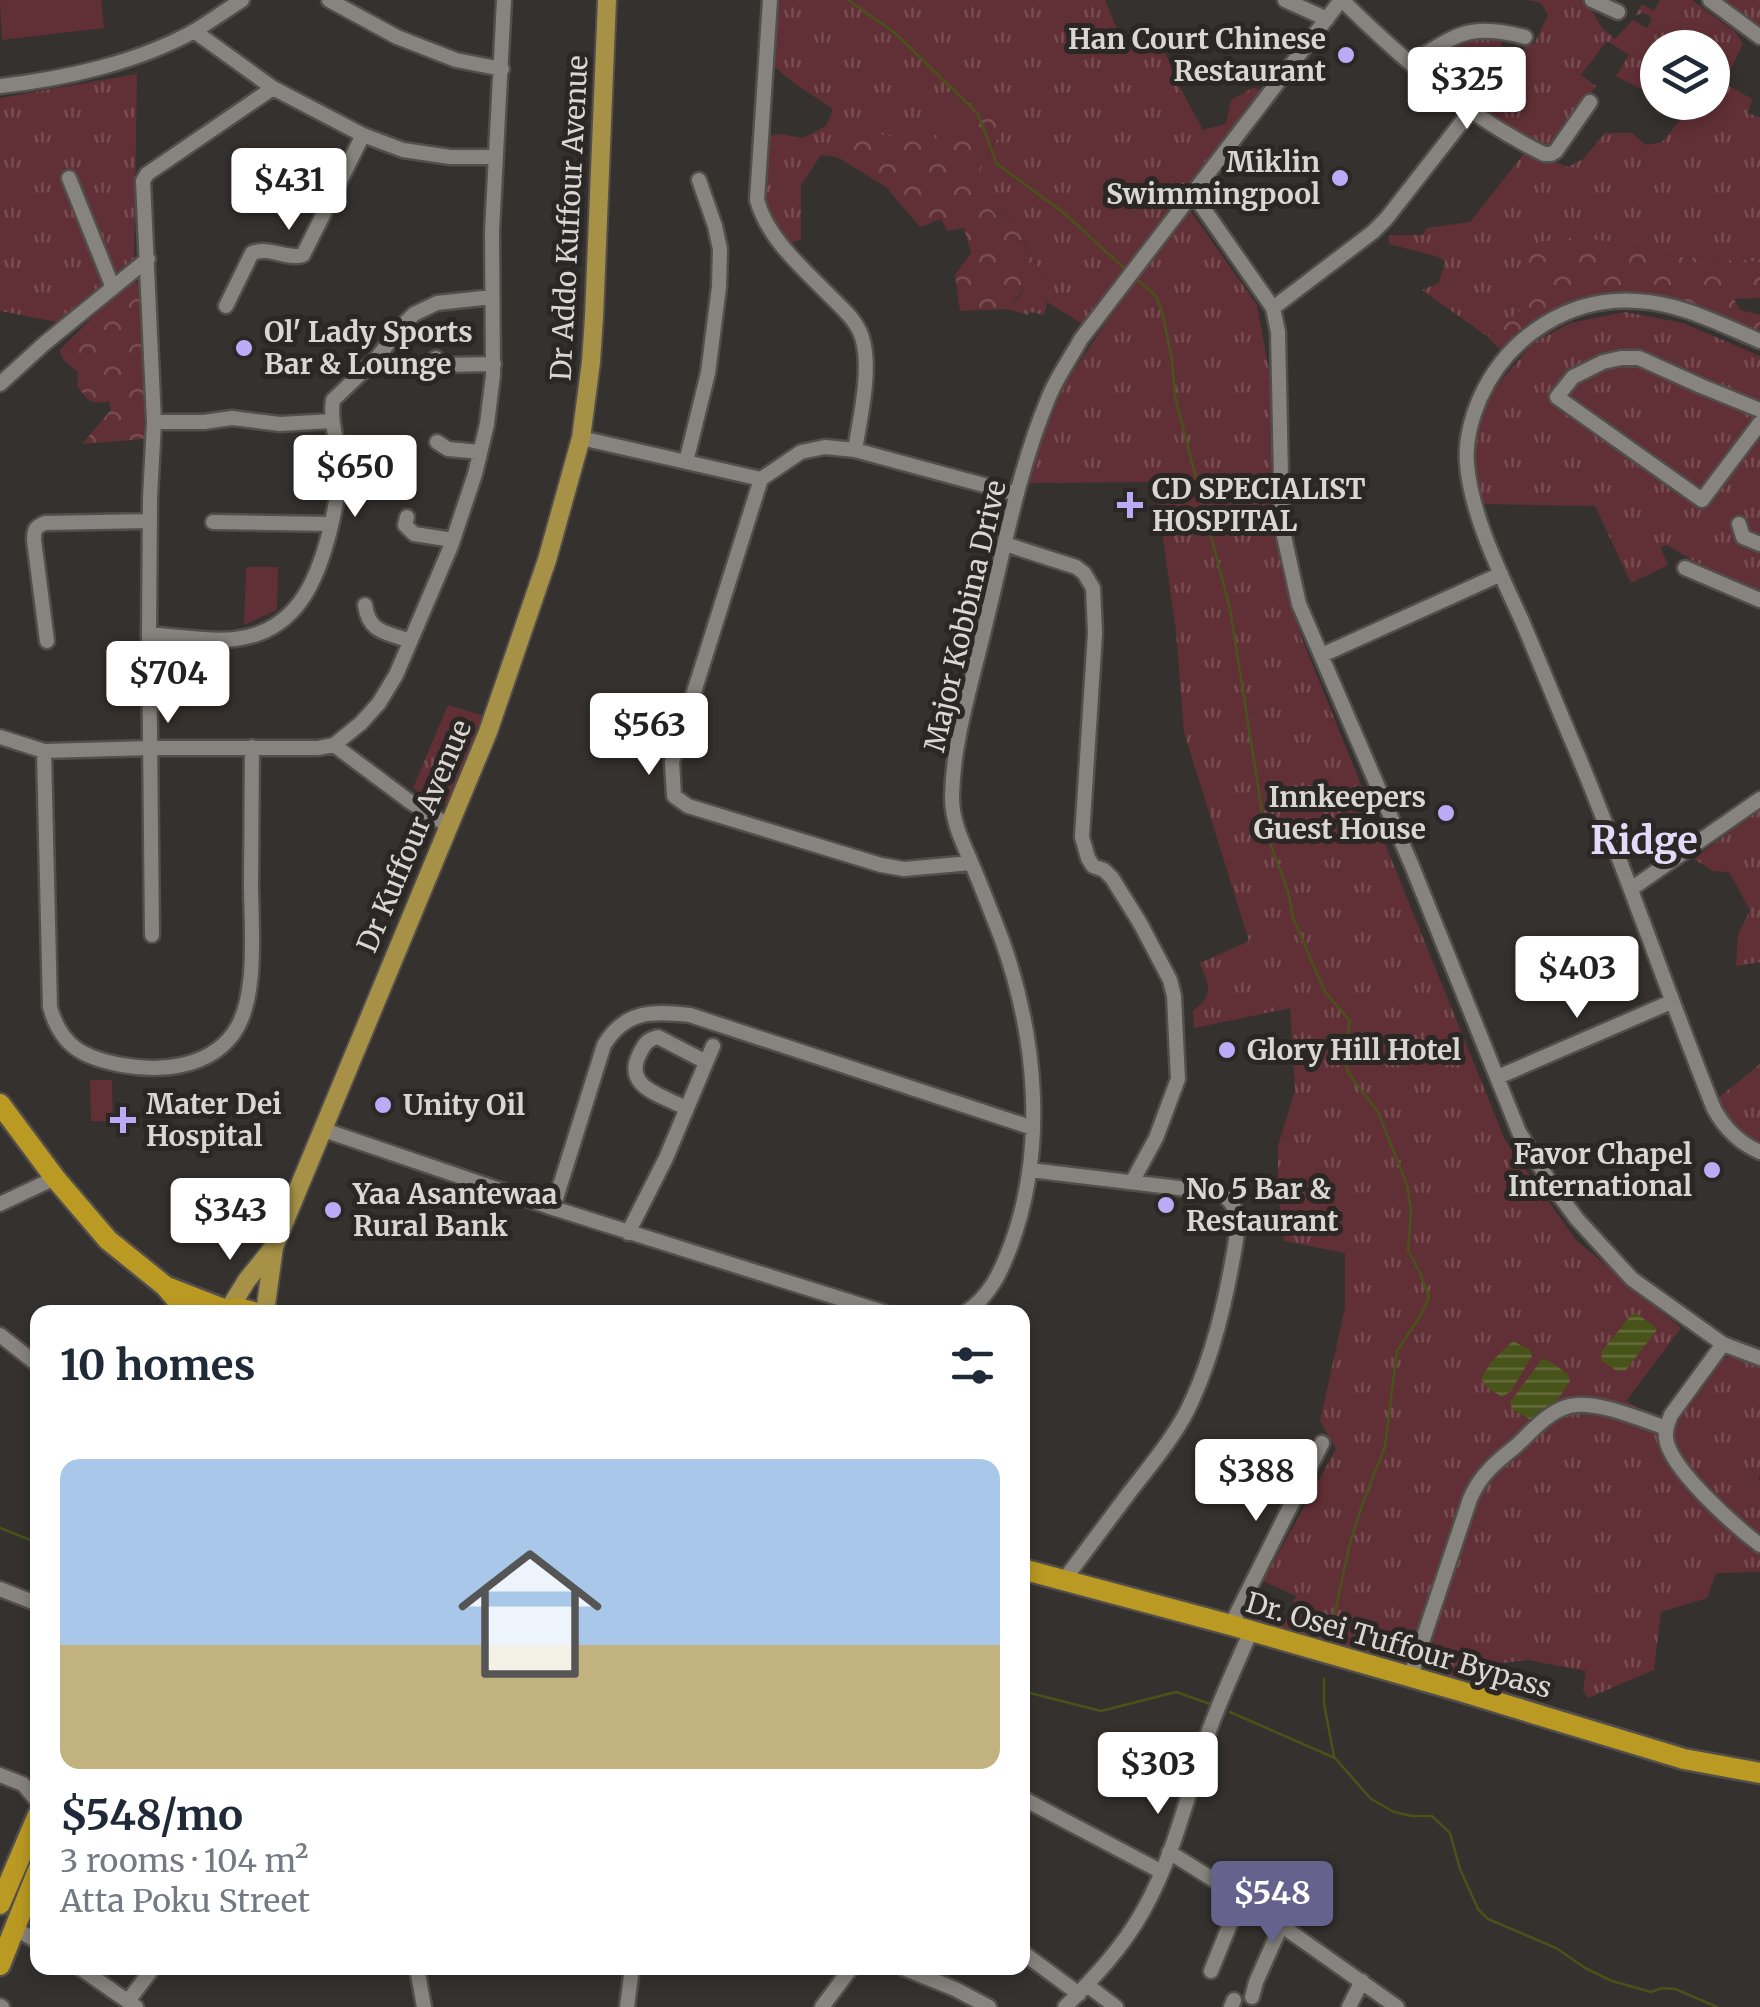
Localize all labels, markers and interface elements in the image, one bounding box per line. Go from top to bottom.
place label: Han Court Chinese Restaurant [1068,21,1326,89]
map controls [1640,30,1730,120]
button: layers [1640,30,1730,120]
marker: Han Court Chinese Restaurant [1335,44,1357,66]
pin: $325 [1408,47,1526,132]
street label: Dr Addo Kuffour Avenue [542,54,596,382]
text: $325 [1430,59,1504,99]
place label: Miklin Swimmingpool [1106,144,1320,212]
pin: $431 [230,148,348,233]
text: $431 [253,160,325,200]
marker: Miklin Swimmingpool [1329,167,1351,189]
place label: Ol' Lady Sports Bar & Lounge [264,314,473,382]
marker: Ol' Lady Sports Bar & Lounge [233,337,255,359]
pin: $650 [296,435,414,520]
text: $650 [316,447,394,487]
place label: CD SPECIALIST HOSPITAL [1152,471,1366,539]
street label: Major Kobbina Drive [916,477,1014,755]
marker: CD SPECIALIST HOSPITAL [1117,492,1143,518]
pin: $704 [109,641,227,726]
text: $704 [128,653,208,693]
pin: $563 [590,693,708,778]
text: $563 [612,705,686,745]
street label: Dr Kuffour Avenue [349,714,479,958]
place label: Innkeepers Guest House [1253,779,1426,847]
marker: Innkeepers Guest House [1435,802,1457,824]
district label: Ridge [1590,817,1698,864]
pin: $403 [1518,936,1636,1021]
text: $403 [1537,948,1617,988]
place label: Glory Hill Hotel [1247,1032,1461,1068]
marker: Glory Hill Hotel [1216,1039,1238,1061]
place label: Mater Dei Hospital [146,1086,282,1154]
place label: Unity Oil [403,1087,525,1123]
marker: Unity Oil [372,1094,394,1116]
marker: Mater Dei Hospital [110,1107,136,1133]
place label: Favor Chapel International [1508,1136,1692,1204]
marker: Favor Chapel International [1701,1159,1723,1181]
place label: No 5 Bar & Restaurant [1186,1171,1338,1239]
place label: Yaa Asantewaa Rural Bank [352,1176,558,1244]
pin: $343 [171,1178,289,1263]
text: $343 [193,1190,267,1230]
marker: No 5 Bar & Restaurant [1155,1194,1177,1216]
marker: Yaa Asantewaa Rural Bank [322,1199,344,1221]
icon: filters [945,1338,1000,1393]
text: 10 homes [60,1339,255,1391]
pin: $388 [1197,1439,1315,1524]
text: $388 [1217,1451,1295,1491]
icon: home [440,1524,620,1704]
street label: Dr. Osei Tuffour Bypass [1242,1584,1556,1706]
pin: $303 [1099,1732,1217,1817]
text: $303 [1120,1744,1196,1784]
text: $548/mo [60,1789,243,1841]
text: 3 rooms · 104 m² [60,1841,308,1881]
pin: $548 [1213,1861,1331,1946]
text: $548 [1233,1873,1311,1913]
text: Atta Poku Street [60,1881,310,1921]

